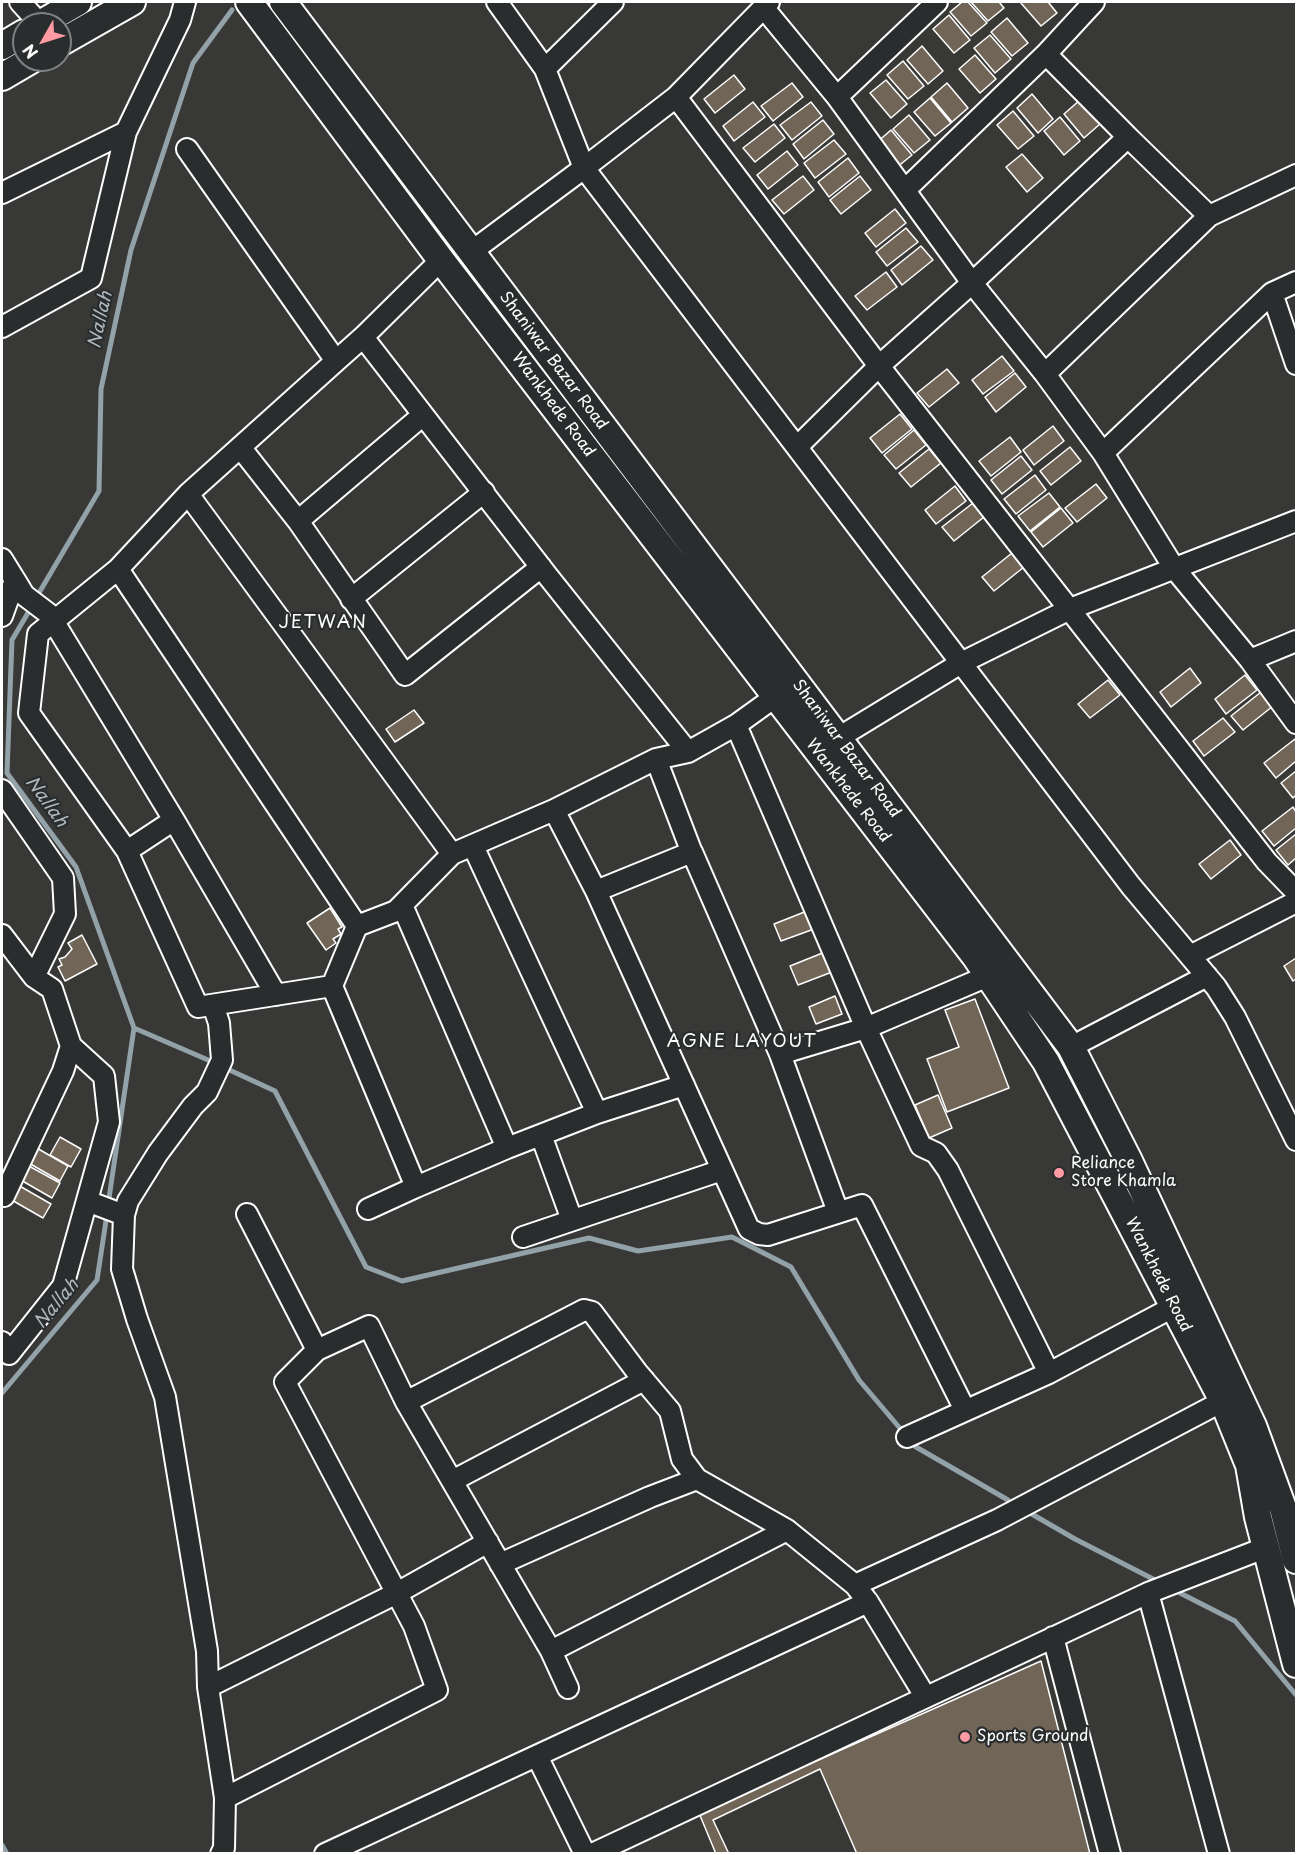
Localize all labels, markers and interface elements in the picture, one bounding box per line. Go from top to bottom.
north arrow [12,12,72,72]
text: N [16,40,43,65]
street label: Shaniwar Bazar Road [495,288,611,434]
water label: Nallah [84,290,118,350]
street label: Wankhede Road [507,349,599,461]
district label: JETWAN [279,612,367,634]
street label: Shaniwar Bazar Road [788,676,904,822]
street label: Wankhede Road [802,735,894,847]
water label: Nallah [20,772,72,832]
district label: AGNE LAYOUT [666,1031,818,1053]
place label: Reliance Store Khamla [1071,1154,1176,1192]
marker: Reliance Store Khamla [1052,1166,1066,1180]
street label: Wankhede Road [1121,1214,1195,1336]
water label: Nallah [30,1275,84,1333]
place label: Sports Ground [977,1727,1088,1747]
marker: Sports Ground [958,1730,972,1744]

